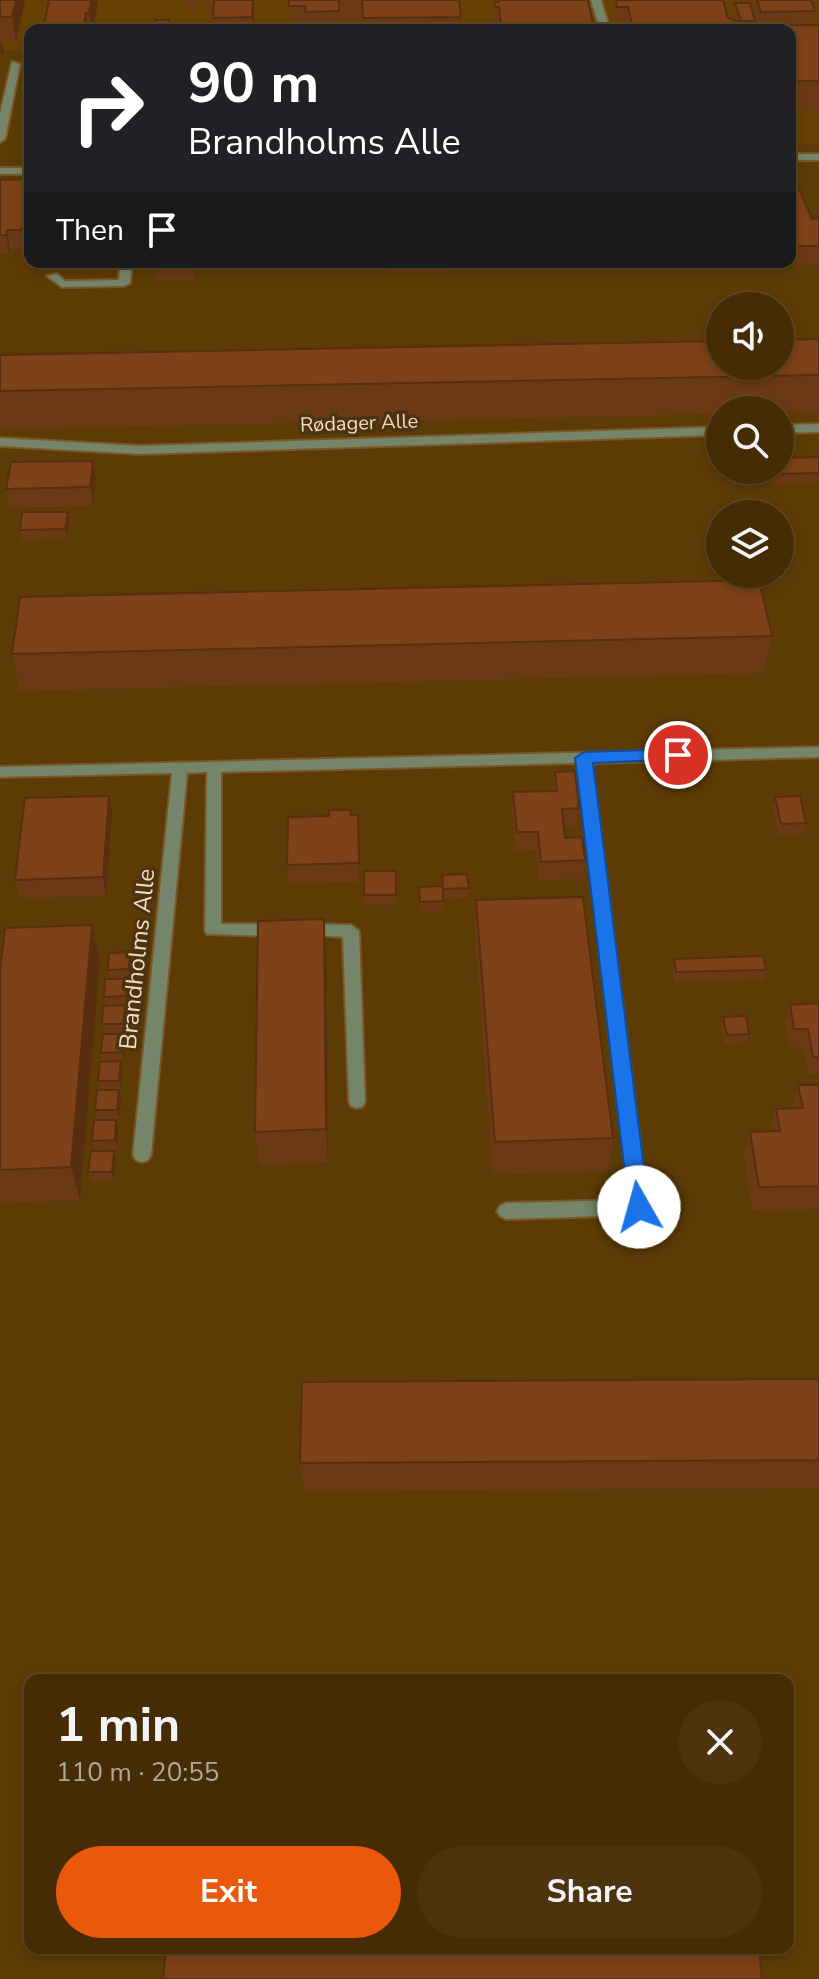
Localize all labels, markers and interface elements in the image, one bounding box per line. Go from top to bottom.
text: 90 m [188,45,319,122]
icon: right [56,56,160,160]
text: Brandholms Alle [188,118,461,167]
icon: arrive [140,208,184,252]
text: Then [56,210,124,251]
map controls [706,292,794,588]
button: sound [706,292,794,380]
button: search [706,396,794,484]
street label: Rødager Alle [299,407,419,439]
button: layers [706,500,794,588]
pin [644,721,712,789]
icon: arrive [656,733,700,777]
street label: Brandholms Alle [112,867,162,1051]
position arrow [597,1165,681,1249]
text: 1 min [56,1692,180,1758]
button: close [678,1700,762,1784]
text: 110 m · 20:55 [56,1755,219,1790]
button: Exit [56,1846,401,1938]
button: Share [417,1846,762,1938]

